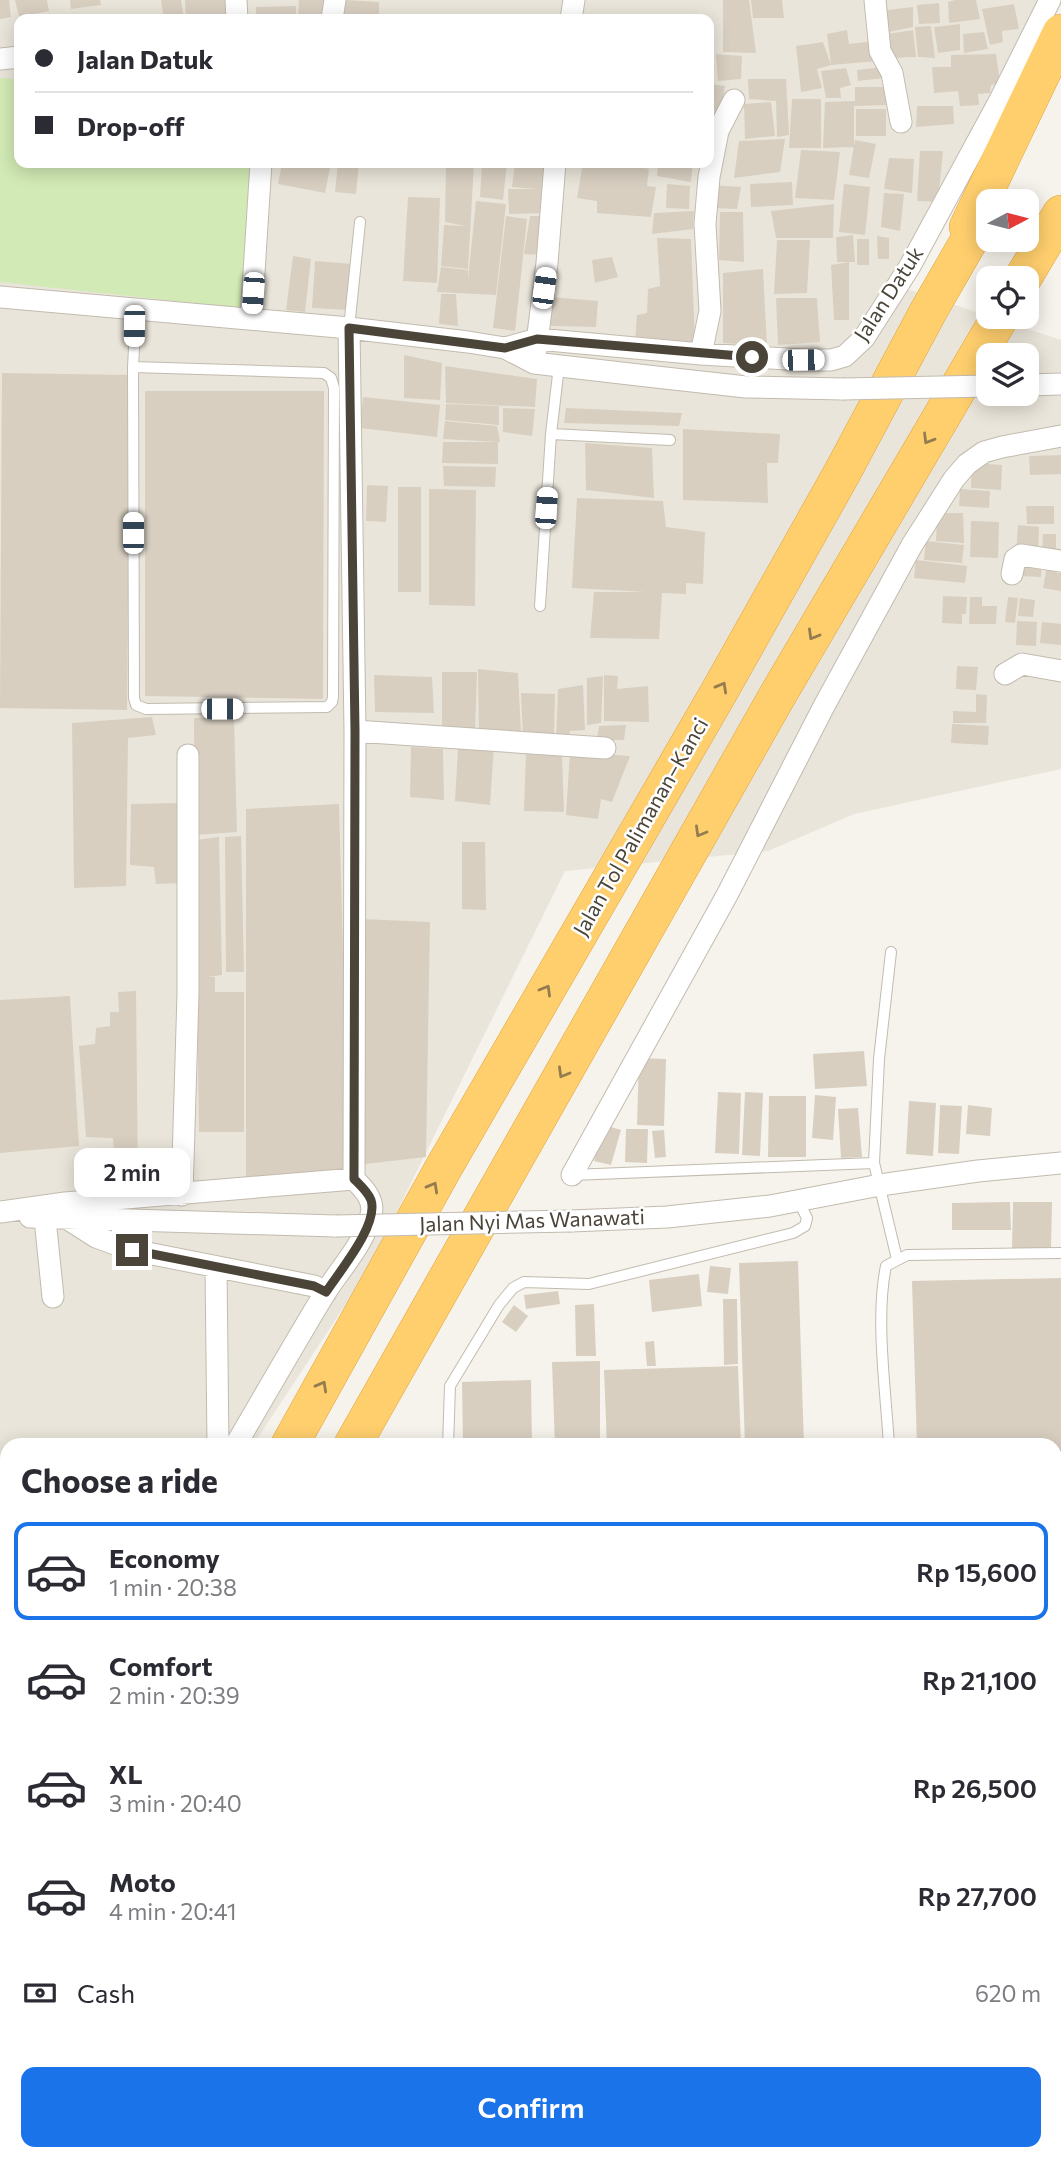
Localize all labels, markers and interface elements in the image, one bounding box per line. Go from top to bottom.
text: Jalan Datuk [77,43,213,74]
text: Drop-off [77,110,184,141]
north arrow [976,189,1040,252]
map controls [976,189,1039,406]
street label: Jalan Datuk [848,241,928,345]
car [531,266,558,310]
button: locate [976,266,1039,329]
car [242,271,265,315]
car [124,305,145,347]
route start [736,341,768,373]
button: layers [976,343,1039,406]
car [782,349,825,371]
one-way arrow [923,431,936,444]
car [535,486,558,530]
car [123,512,144,554]
one-way arrow [808,628,821,640]
one-way arrow [714,682,727,695]
car [202,699,244,720]
street label: Jalan Tol Palimanan–Kanci [567,713,712,940]
one-way arrow [695,825,708,838]
one-way arrow [538,985,551,998]
one-way arrow [558,1065,571,1078]
callout: 2 min [74,1148,190,1198]
text: 2 min [104,1158,160,1186]
one-way arrow [425,1182,438,1194]
street label: Jalan Nyi Mas Wanawati [419,1203,645,1236]
route end [116,1234,148,1266]
one-way arrow [314,1381,327,1393]
text: Choose a ride [21,1460,218,1500]
icon: car [25,1540,88,1603]
text: Economy [109,1542,220,1573]
text: Rp 15,600 [916,1556,1037,1587]
text: 1 min · 20:38 [109,1573,237,1601]
icon: car [25,1648,88,1711]
text: Comfort [109,1650,212,1681]
text: Rp 21,100 [922,1664,1037,1695]
text: 2 min · 20:39 [109,1681,240,1709]
icon: car [25,1756,88,1819]
text: XL [109,1758,143,1789]
text: Rp 26,500 [913,1772,1037,1803]
text: 3 min · 20:40 [109,1789,242,1817]
icon: car [25,1864,88,1927]
text: Moto [109,1866,176,1897]
text: Rp 27,700 [918,1880,1037,1911]
text: 4 min · 20:41 [109,1897,237,1925]
icon: cash [21,1974,59,2012]
text: Cash [77,1977,135,2008]
text: 620 m [975,1979,1041,2007]
button: Confirm [21,2067,1041,2147]

